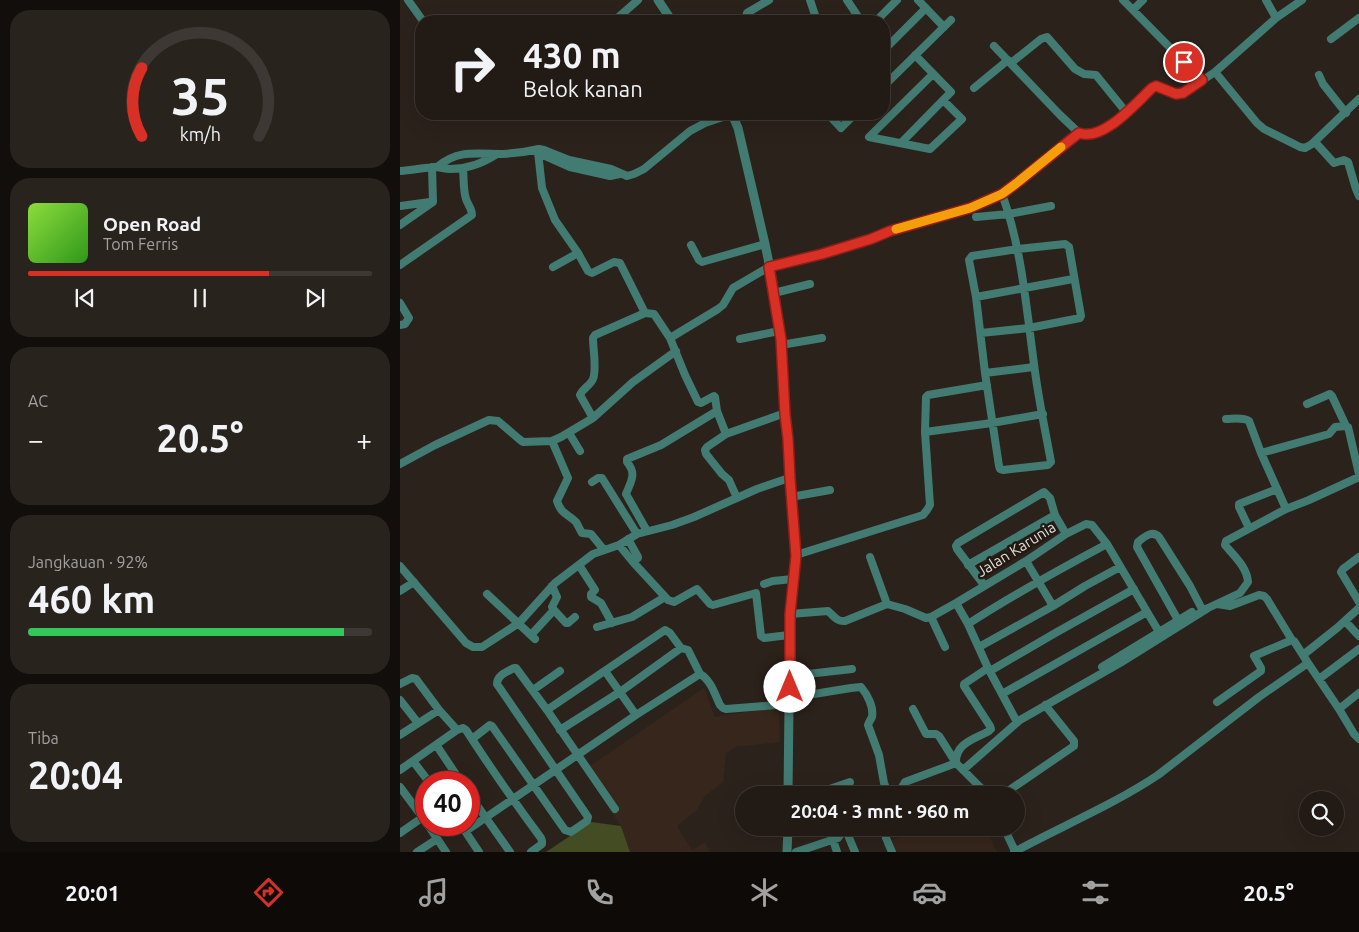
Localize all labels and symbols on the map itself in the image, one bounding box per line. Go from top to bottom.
pin [1163,41,1205,83]
street label: Jalan Karunia [973,518,1059,580]
position arrow [763,660,815,712]
speed limit sign: 40 [415,771,480,836]

